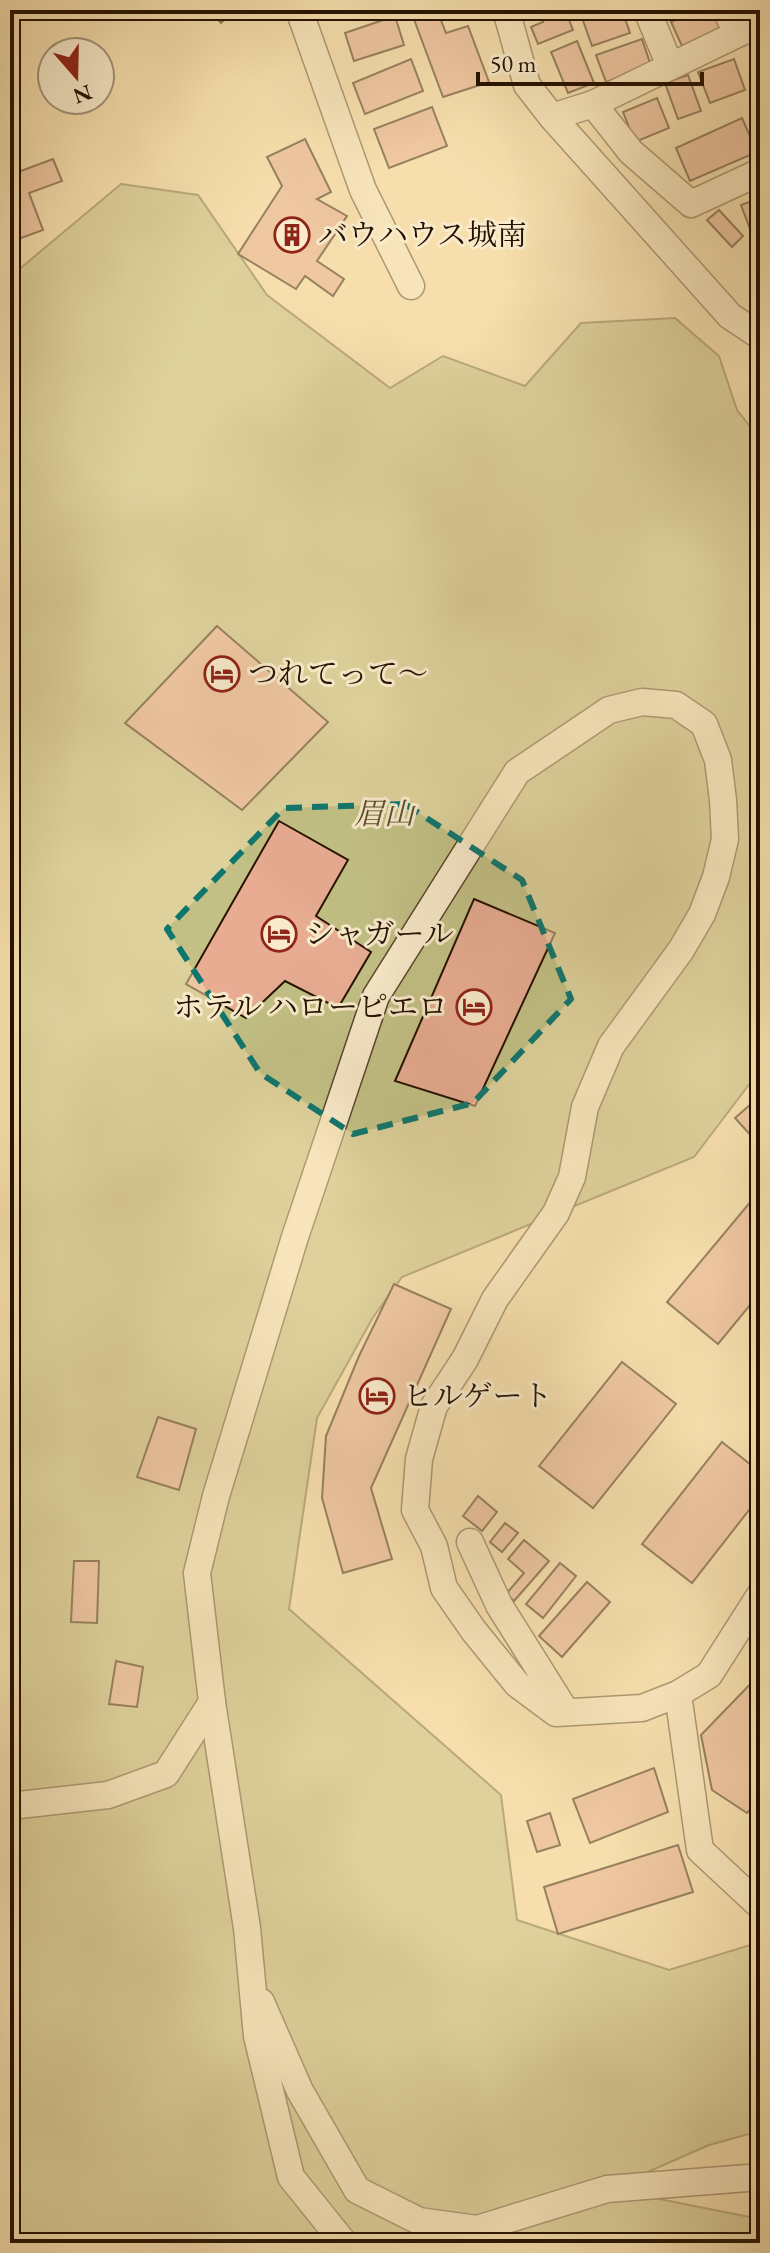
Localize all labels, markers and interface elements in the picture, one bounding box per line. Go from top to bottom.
north arrow [36,36,116,116]
scale bar [478,36,702,86]
text: 50 m [490,48,537,79]
text: N [69,78,96,111]
place label: バウハウス城南 [318,215,527,254]
building icon: バウハウス城南 [273,216,311,254]
place label: つれてって～ [248,654,428,693]
hotel icon: つれてって～ [203,655,241,693]
park label: 眉山 [354,794,416,833]
place label: シャガール [305,914,454,953]
hotel icon: シャガール [260,915,298,953]
place label: ホテル ハローピエロ [174,987,448,1026]
hotel icon: ホテル ハローピエロ [455,988,493,1026]
place label: ヒルゲート [403,1376,552,1415]
hotel icon: ヒルゲート [358,1377,396,1415]

